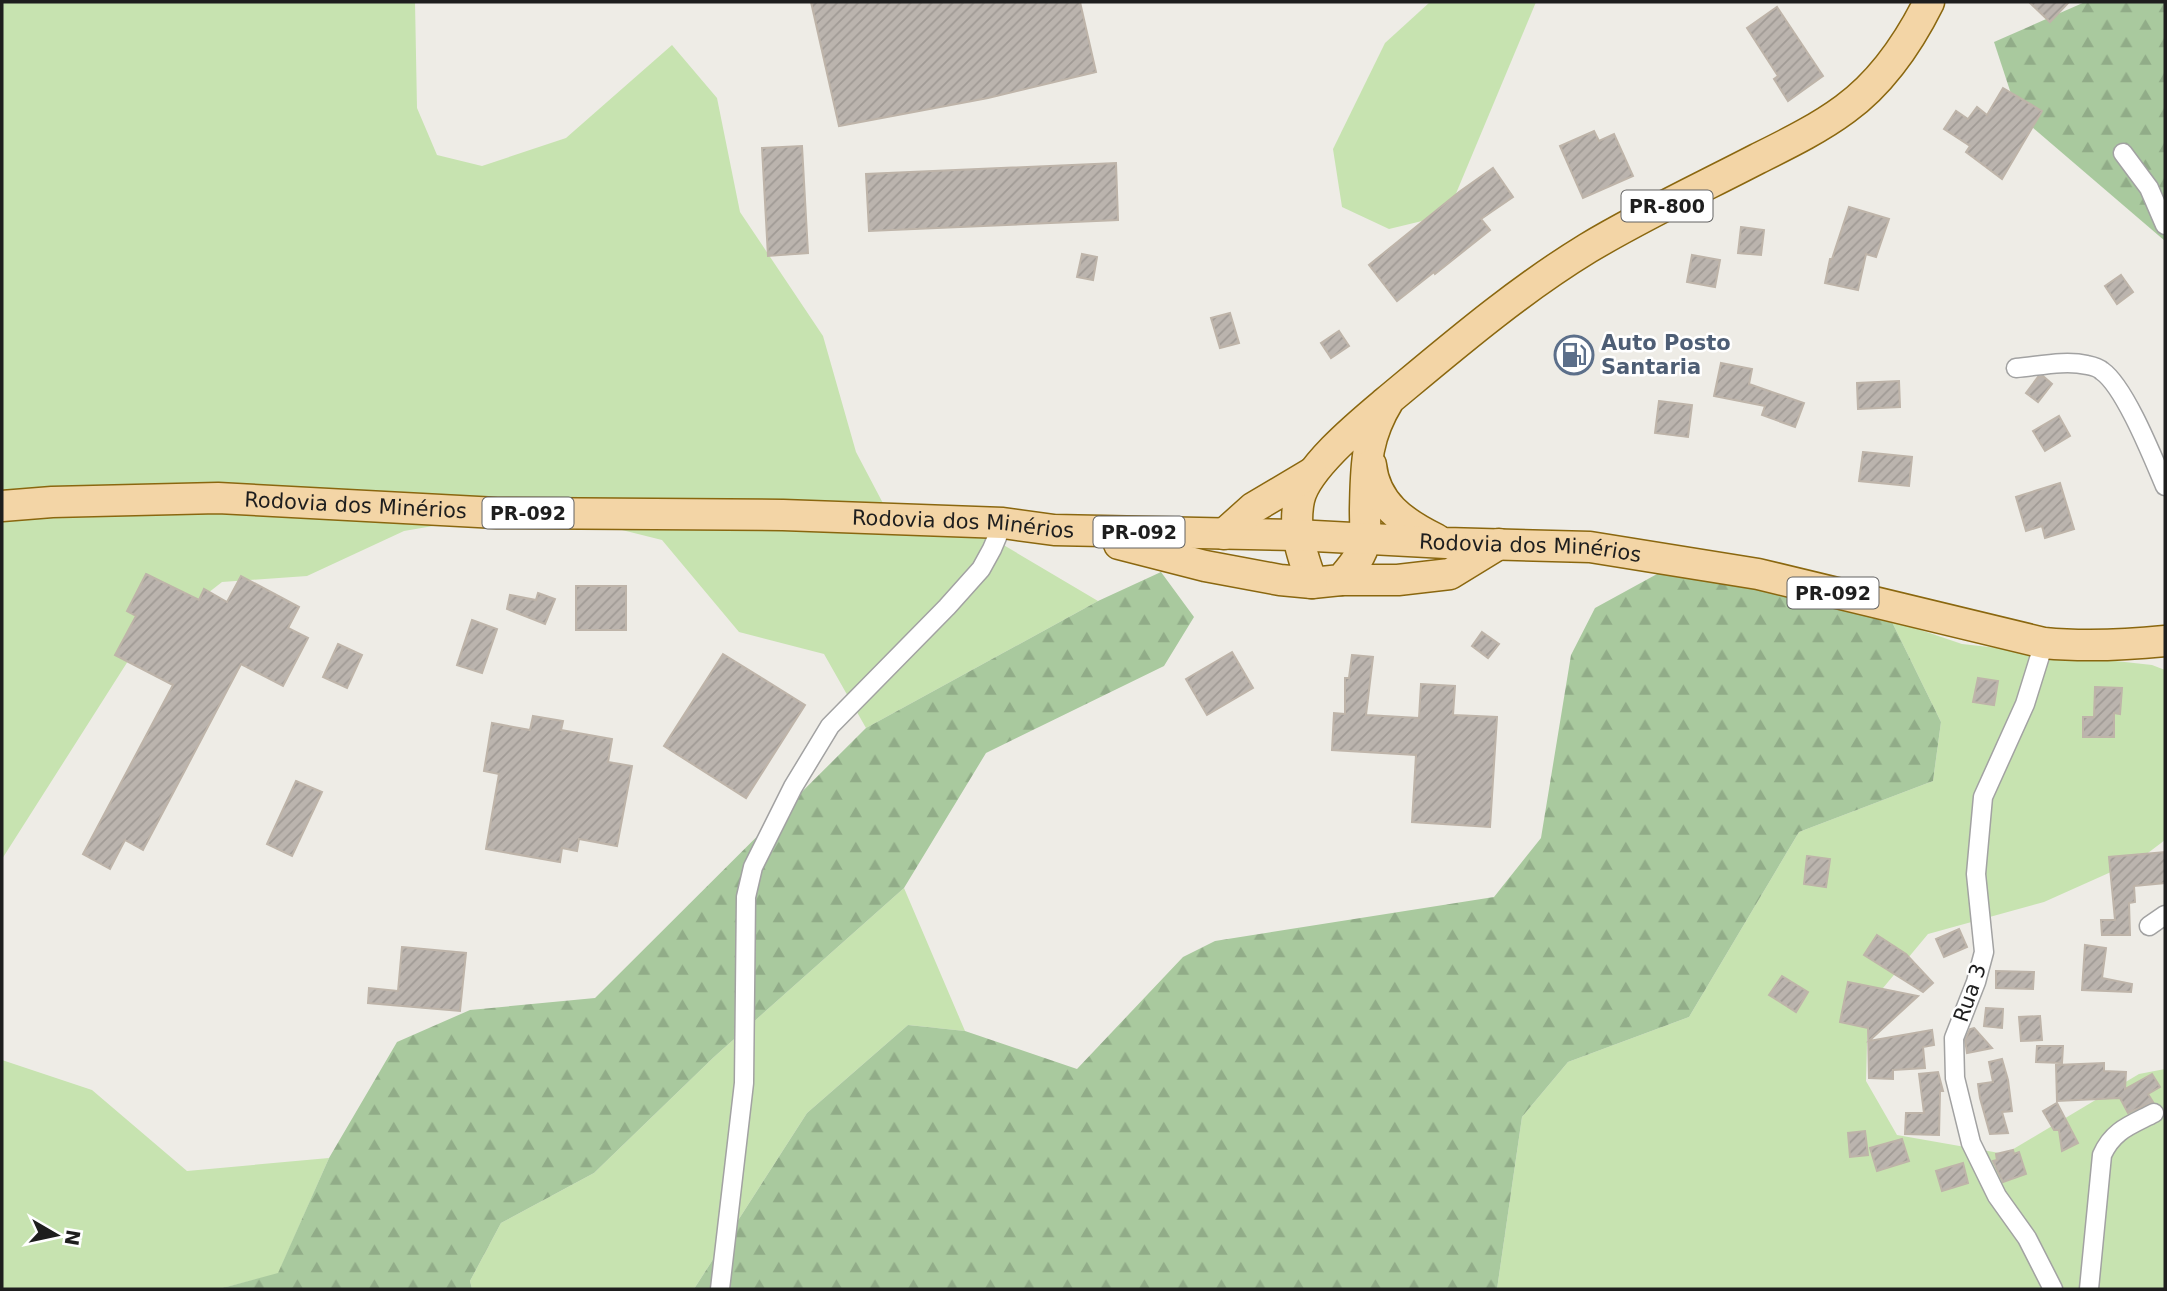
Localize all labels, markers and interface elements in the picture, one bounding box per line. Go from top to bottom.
road number: PR-800 [1622,190,1712,222]
place label: Auto Posto Santaria [1601,331,1731,379]
fuel station icon: Auto Posto Santaria [1553,334,1595,376]
street label: Rodovia dos Minérios [244,487,468,523]
road number: PR-092 [482,498,574,528]
street label: Rodovia dos Minérios [851,506,1074,542]
road number: PR-092 [1094,516,1184,548]
street label: Rodovia dos Minérios [1418,530,1643,567]
road number: PR-092 [1787,578,1878,608]
street label: Rua 3 [1949,961,1991,1025]
north arrow [21,1200,91,1270]
text: N [61,1228,85,1247]

